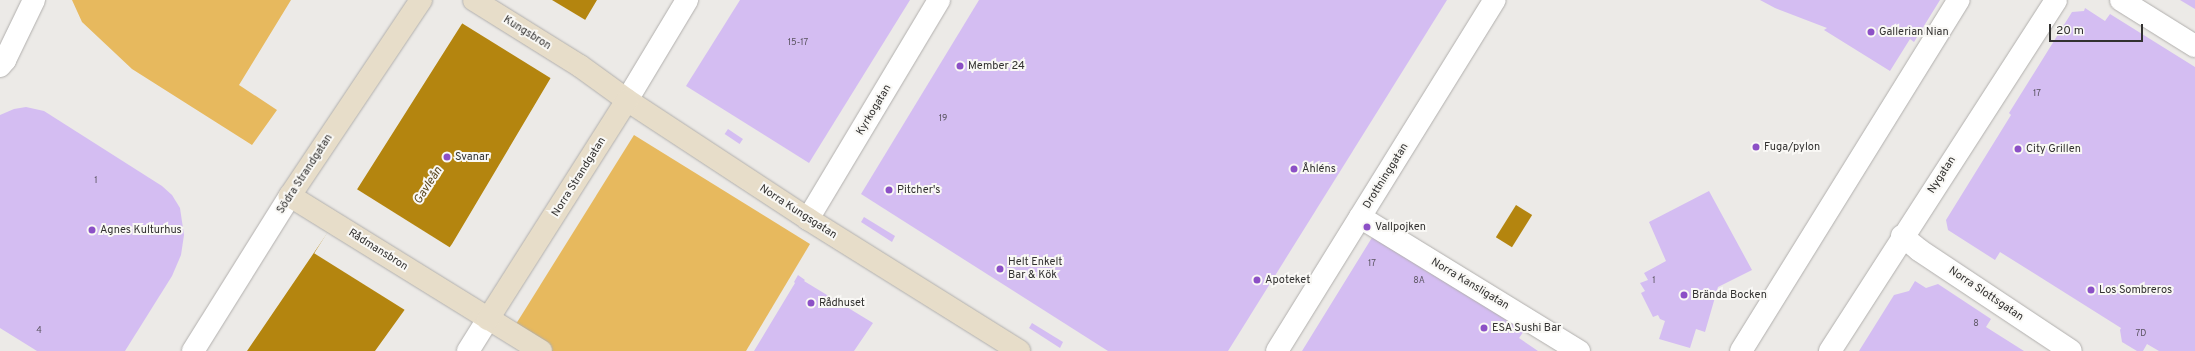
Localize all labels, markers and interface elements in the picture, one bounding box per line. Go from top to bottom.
street label: Kungsbron [501,13,553,53]
scale bar [2051,16,2145,42]
text: 20 m [2056,23,2084,39]
place label: Gallerian Nian [1879,25,1949,39]
marker: Gallerian Nian [1866,27,1876,37]
house number: 15-17 [788,38,808,48]
place label: Member 24 [968,59,1025,73]
marker: Member 24 [955,61,965,71]
street label: Kyrkogatan [854,82,894,138]
house number: 17 [2033,89,2041,99]
house number: 19 [939,114,947,124]
street label: Södra Strandgatan [274,132,336,216]
street label: Norra Strandgatan [549,135,609,219]
place label: Fuga/pylon [1764,140,1820,154]
street label: Drottninggatan [1361,141,1411,211]
marker: Fuga/pylon [1751,142,1761,152]
place label: City Grillen [2026,142,2081,156]
marker: City Grillen [2013,144,2023,154]
place label: Svanar [455,150,489,164]
marker: Svanar [442,152,452,162]
street label: Nygatan [1925,154,1959,196]
place label: Åhléns [1302,162,1336,176]
marker: Åhléns [1289,164,1299,174]
water label: Gavleån [412,165,446,207]
house number: 1 [94,176,98,186]
street label: Norra Kungsgatan [757,182,839,242]
place label: Pitcher's [897,183,940,197]
marker: Pitcher's [884,185,894,195]
place label: Vallpojken [1375,220,1426,234]
marker: Vallpojken [1362,222,1372,232]
place label: Agnes Kulturhus [100,223,182,237]
marker: Agnes Kulturhus [87,225,97,235]
street label: Rådmansbron [346,226,410,274]
place label: Helt Enkelt Bar & Kök [1008,256,1062,282]
street label: Norra Kansligatan [1429,256,1511,312]
house number: 17 [1368,259,1376,269]
marker: Helt Enkelt Bar & Kök [995,264,1005,274]
street label: Norra Slottsgatan [1946,264,2026,324]
place label: Apoteket [1265,273,1310,287]
marker: Apoteket [1252,275,1262,285]
house number: 8A [1413,276,1425,286]
house number: 1 [1652,276,1656,286]
place label: Los Sombreros [2099,283,2172,297]
marker: Los Sombreros [2086,285,2096,295]
place label: Brända Bocken [1692,288,1767,302]
marker: Brända Bocken [1679,290,1689,300]
place label: Rådhuset [819,296,865,310]
marker: Rådhuset [806,298,816,308]
house number: 8 [1973,319,1979,329]
place label: ESA Sushi Bar [1492,321,1562,335]
marker: ESA Sushi Bar [1479,323,1489,333]
house number: 4 [36,326,42,336]
house number: 7D [2136,329,2146,339]

